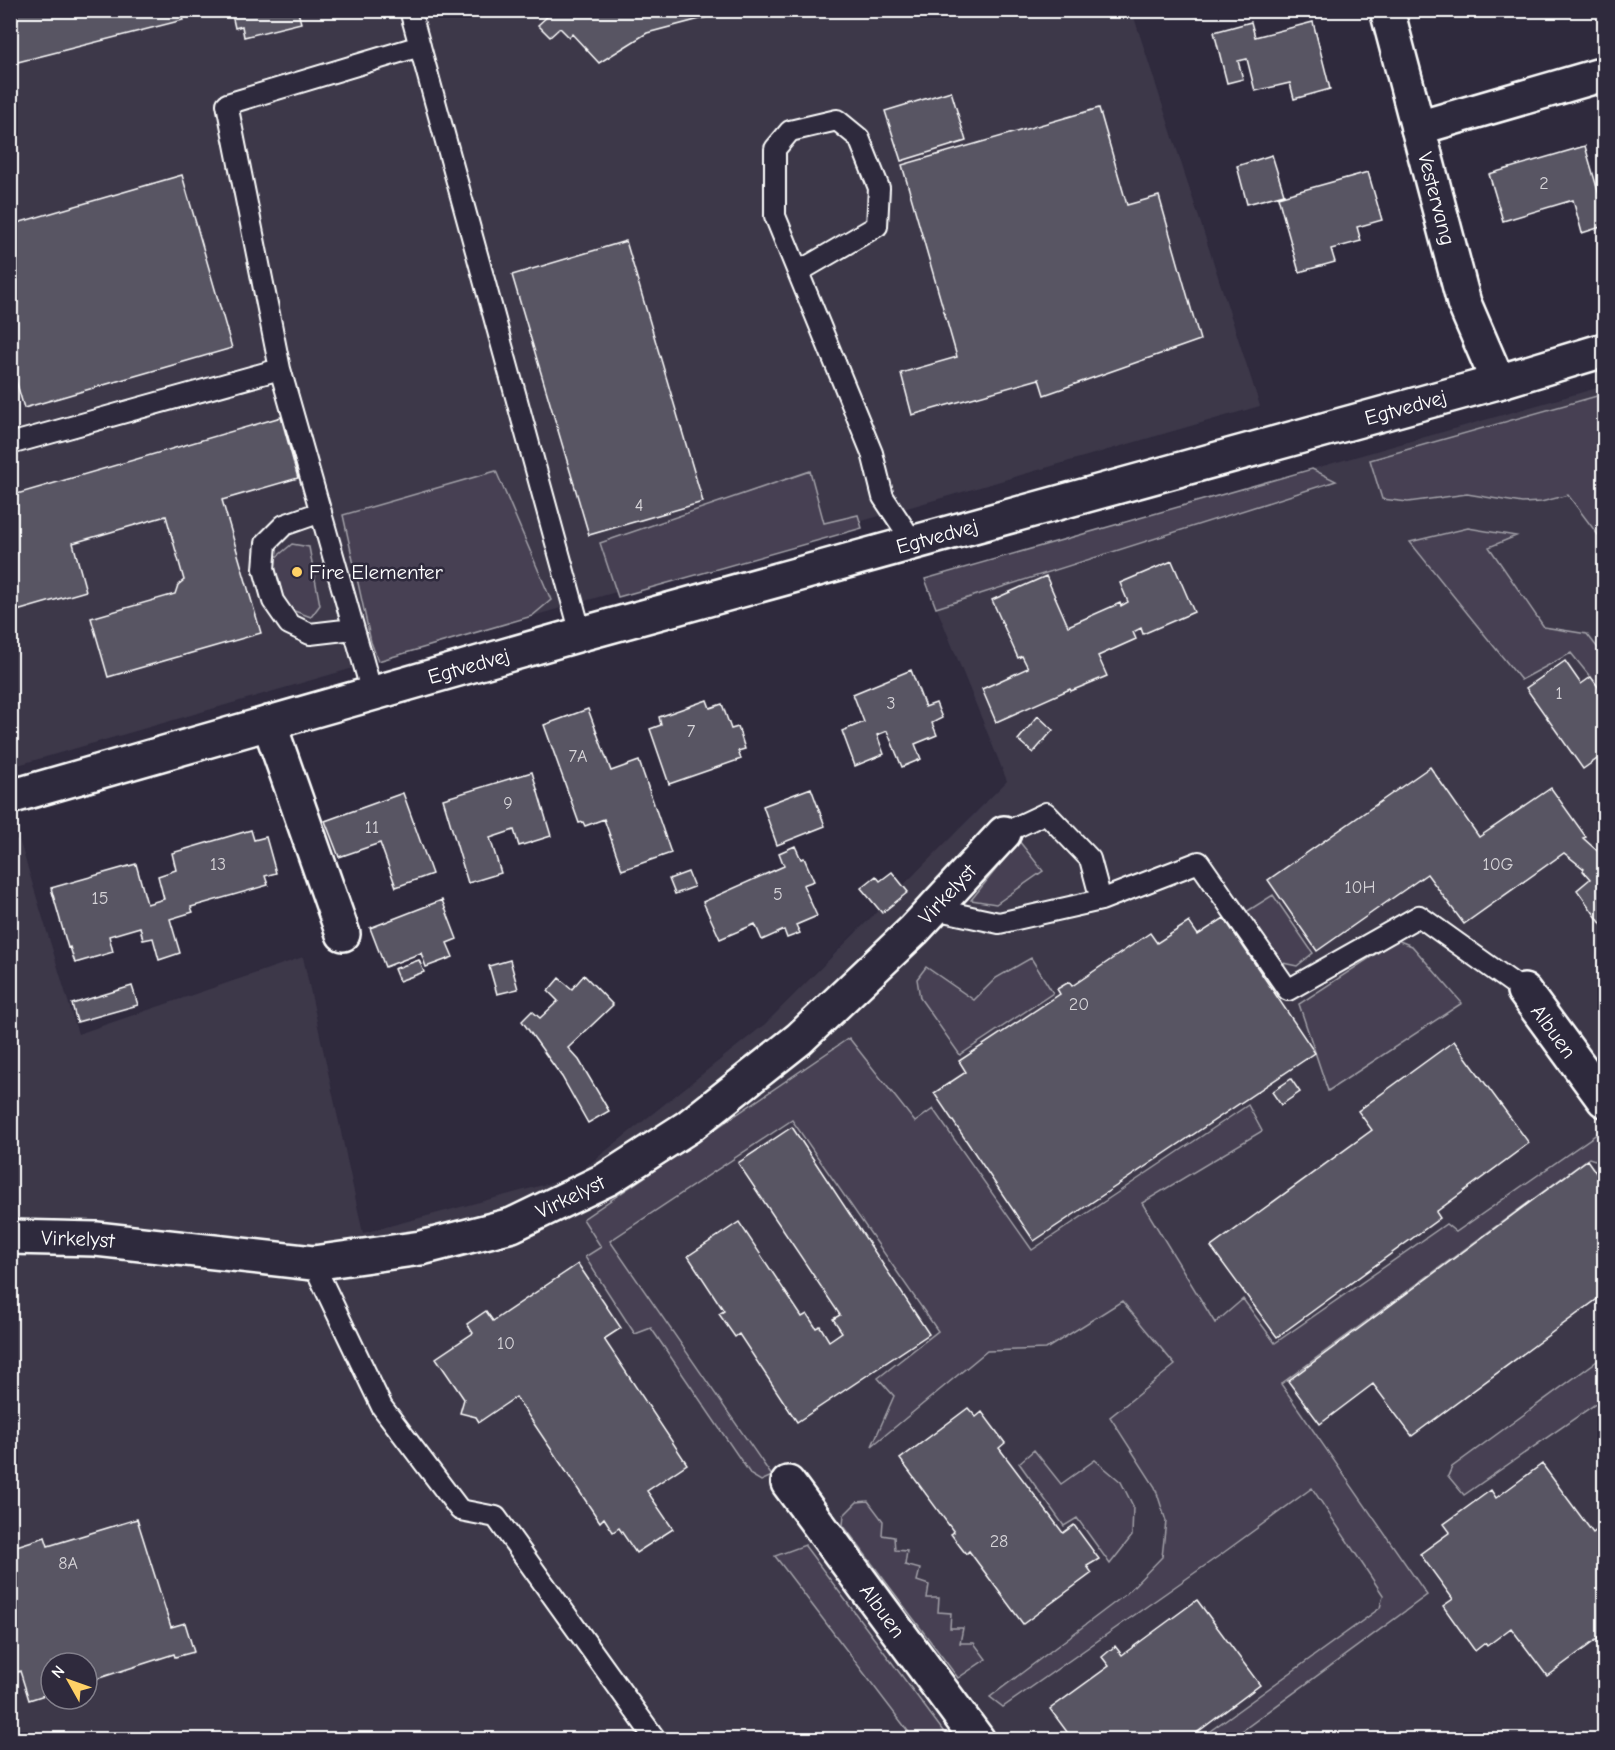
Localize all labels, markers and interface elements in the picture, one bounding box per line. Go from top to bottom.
street label: Vestervang [1413,149,1460,248]
house number: 2 [1539,173,1549,194]
street label: Egtvedvej [1362,385,1449,430]
house number: 4 [635,495,643,516]
street label: Egtvedvej [893,514,981,559]
place label: Fire Elementer [309,560,444,584]
marker: Fire Elementer [290,565,304,579]
street label: Egtvedvej [425,643,512,689]
house number: 1 [1555,683,1563,704]
house number: 3 [886,693,896,714]
house number: 7 [687,721,696,742]
house number: 7A [569,746,587,767]
house number: 9 [503,793,513,814]
house number: 11 [365,817,379,838]
house number: 13 [210,854,226,875]
house number: 10G [1483,854,1514,875]
street label: Virkelyst [913,858,982,929]
house number: 10H [1344,877,1376,898]
house number: 5 [773,884,783,905]
house number: 15 [92,888,108,909]
house number: 20 [1069,994,1089,1015]
street label: Albuen [1526,1000,1581,1063]
street label: Virkelyst [532,1170,609,1224]
street label: Virkelyst [41,1226,117,1253]
house number: 10 [497,1333,515,1354]
house number: 28 [990,1531,1008,1552]
house number: 8A [58,1553,78,1574]
street label: Albuen [855,1579,910,1642]
north arrow [39,1651,99,1711]
text: N [48,1662,69,1682]

